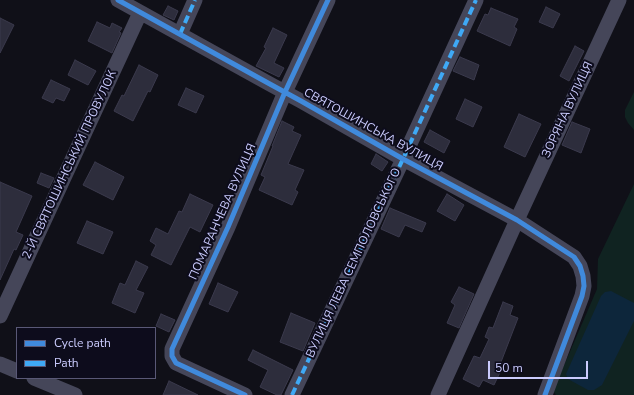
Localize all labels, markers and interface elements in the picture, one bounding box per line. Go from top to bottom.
street label: ЗОРЯНА ВУЛИЦЯ [539,60,597,160]
street label: 2-Й СВЯТОШИНСЬКИЙ ПРОВУЛОК [20,68,120,262]
street label: СВЯТОШИНСЬКА ВУЛИЦЯ [301,86,445,174]
street label: ПОМАРАНЧЕВА ВУЛИЦЯ [186,142,260,282]
street label: ВУЛИЦЯ ЛЕВА СЕМПОЛОВСЬКОГО [304,166,404,360]
legend [16,327,156,379]
text: Cycle path [54,335,111,351]
scale bar [490,353,590,379]
text: Path [54,355,79,371]
text: 50 m [495,360,523,376]

